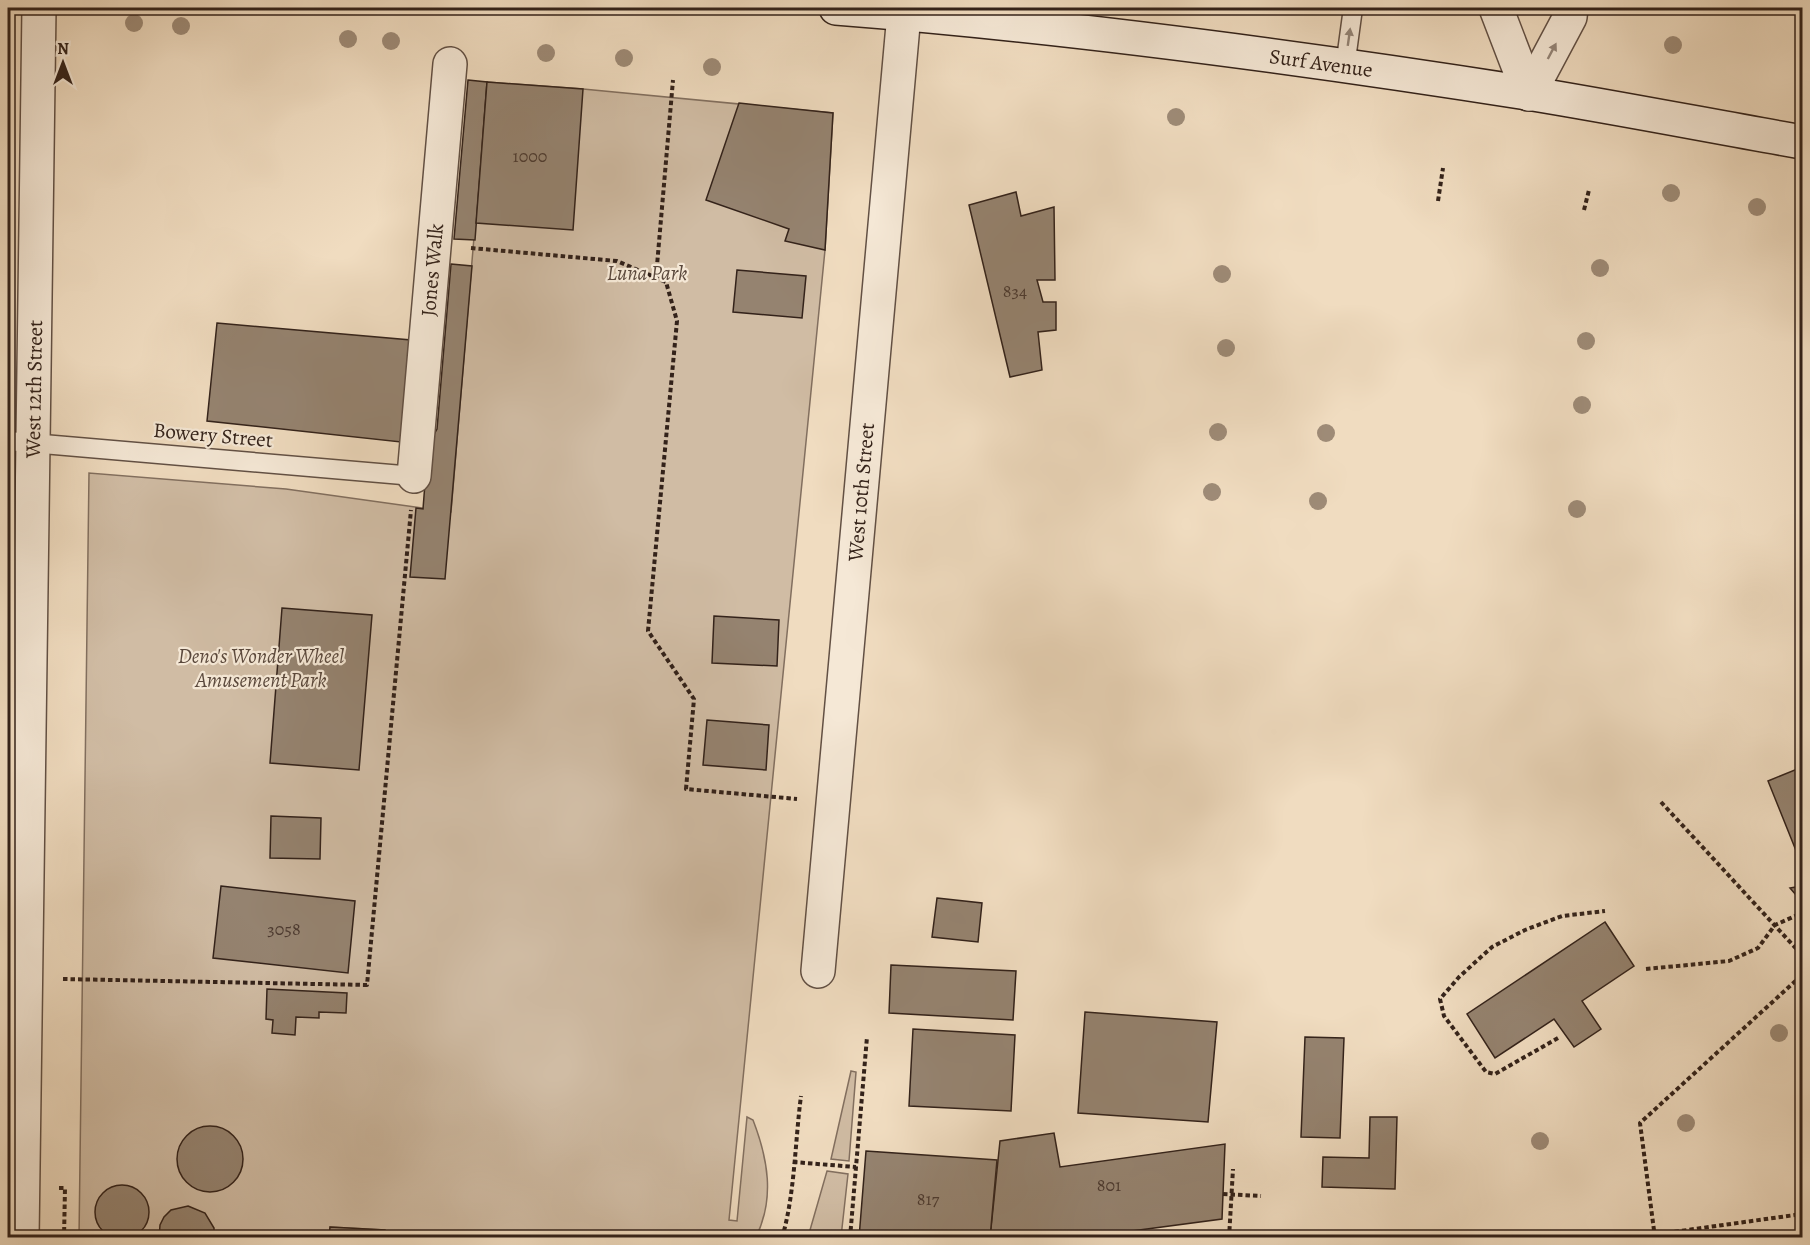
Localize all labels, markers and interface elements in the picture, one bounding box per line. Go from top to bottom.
one-way arrow [1344,28,1354,47]
north arrow [33,33,93,93]
text: N [57,38,69,60]
street label: Surf Avenue [1267,42,1375,84]
one-way arrow [1547,42,1557,59]
house number: 1000 [513,144,547,168]
street label: Jones Walk [414,222,450,318]
park label: Luna Park [607,259,687,287]
house number: 834 [1003,279,1027,303]
street label: West 12th Street [19,320,49,459]
street label: Bowery Street [152,416,274,454]
street label: West 10th Street [841,421,881,564]
park label: Deno's Wonder Wheel Amusement Park [178,642,345,694]
house number: 3058 [267,917,301,941]
house number: 801 [1097,1173,1121,1197]
house number: 817 [917,1187,940,1211]

